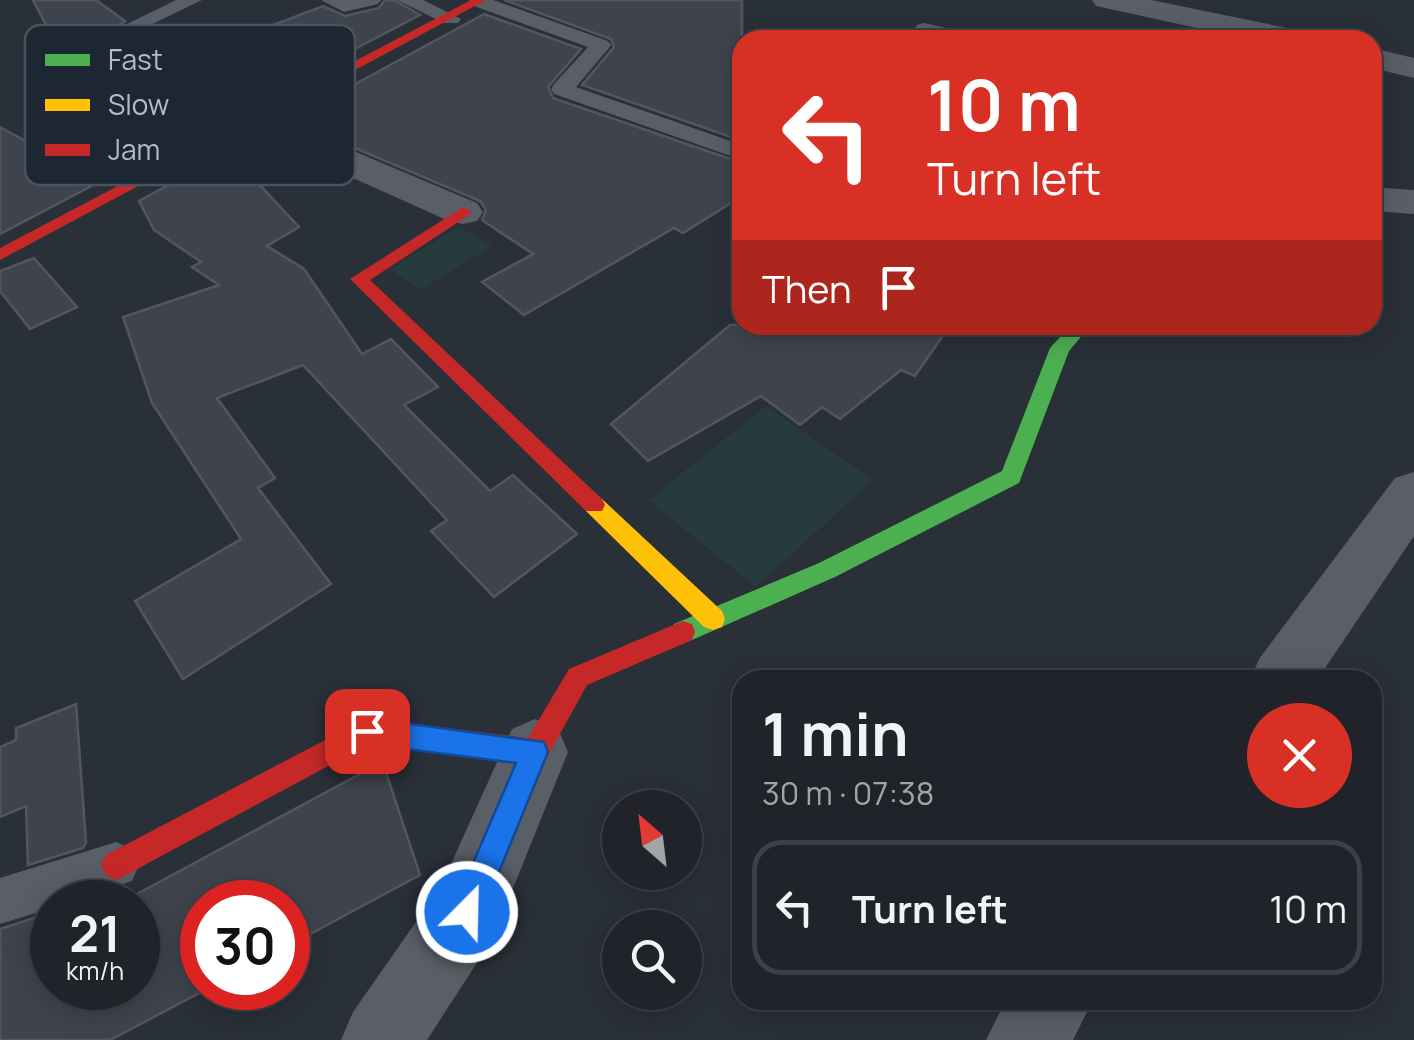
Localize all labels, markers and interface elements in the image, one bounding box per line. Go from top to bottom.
legend [25,25,355,185]
text: Fast [108,40,163,78]
text: 10 m [927,56,1081,152]
icon: left [762,70,892,200]
text: Slow [108,85,169,123]
text: Jam [108,130,160,168]
text: Turn left [927,147,1101,209]
icon: arrive [871,260,926,315]
text: Then [762,262,851,314]
pin [325,689,410,774]
text: 1 min [762,692,909,774]
button: close [1247,703,1352,808]
icon: arrive [340,704,395,759]
text: 30 m · 07:38 [762,771,934,815]
north arrow [602,790,702,890]
map controls [602,790,702,1010]
position arrow [415,860,519,964]
speed limit sign: 30 [180,880,310,1010]
icon: left [767,880,822,935]
text: Turn left [852,882,1008,934]
text: 10 m [1269,882,1347,934]
text: 21 [69,899,121,967]
button: search [602,910,702,1010]
text: km/h [66,953,124,988]

